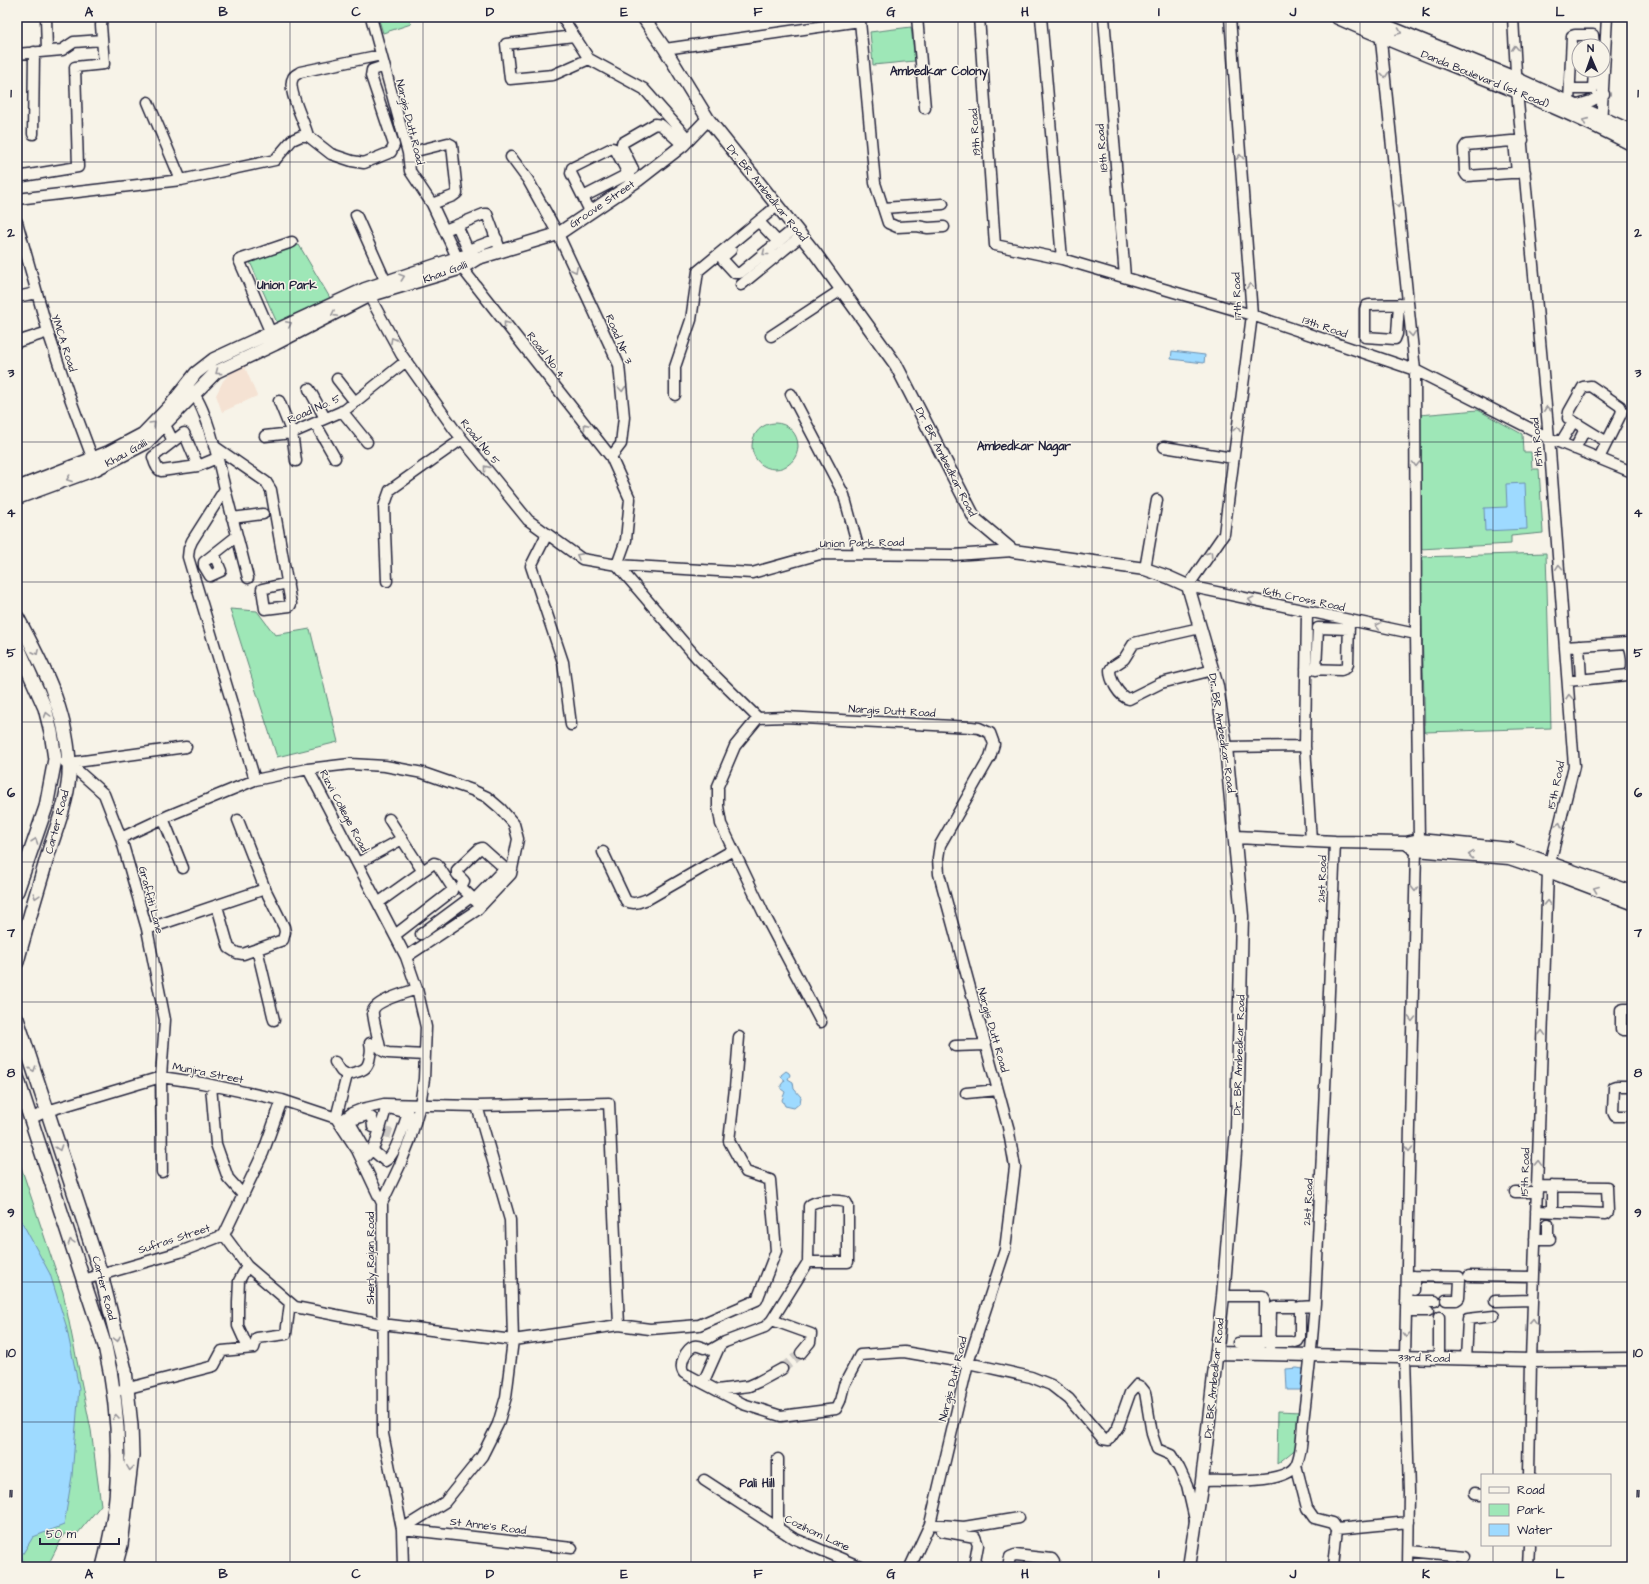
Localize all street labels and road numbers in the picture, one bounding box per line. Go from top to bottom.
street label: Danda Boulevard (1st Road) [1419,46,1551,112]
street label: Nargis Dutt Road [391,78,428,167]
street label: 19th Road [966,108,984,156]
street label: 18th Road [1092,123,1112,173]
street label: Dr. BR Ambedkar Road [723,141,811,245]
street label: Groove Street [566,176,638,231]
street label: Khau Galli [421,257,470,287]
street label: 17th Road [1229,272,1245,320]
street label: YMCA Road [48,312,80,374]
street label: Road Nr 3 [602,312,636,367]
street label: 13th Road [1301,312,1350,342]
street label: Road No 4 [523,329,569,382]
street label: Road No. 5 [285,391,343,427]
street label: Dr. BR Ambedkar Road [912,405,980,519]
street label: Road No 5 [457,416,503,468]
street label: 15th Road [1527,417,1547,467]
street label: Khau Galli [102,435,150,471]
street label: Union Park Road [820,535,905,551]
street label: 16th Cross Road [1262,583,1347,615]
street label: Dr. BR Ambedkar Road [1205,672,1239,794]
street label: Nargis Dutt Road [848,701,936,722]
street label: 15th Road [1544,759,1568,810]
street label: Rizvi College Road [315,767,372,856]
street label: Carter Road [41,788,73,856]
street label: 21st Road [1314,855,1330,903]
street label: Graffiti Lane [135,865,167,935]
street label: Nargis Dutt Road [973,986,1012,1075]
street label: Dr. BR Ambedkar Road [1229,994,1249,1116]
street label: Munjra Street [171,1059,245,1087]
street label: 15th Road [1517,1147,1533,1197]
street label: 21st Road [1299,1178,1317,1226]
street label: Sherly Rajan Road [363,1211,379,1304]
street label: Sufras Street [136,1220,212,1258]
street label: Carter Road [88,1254,120,1322]
street label: Dr. BR Ambedkar Road [1200,1317,1228,1439]
street label: Nargis Dutt Road [935,1335,972,1423]
street label: 33rd Road [1398,1350,1451,1366]
street label: Cozihom Lane [782,1511,852,1555]
street label: St Anne's Road [449,1514,527,1538]

